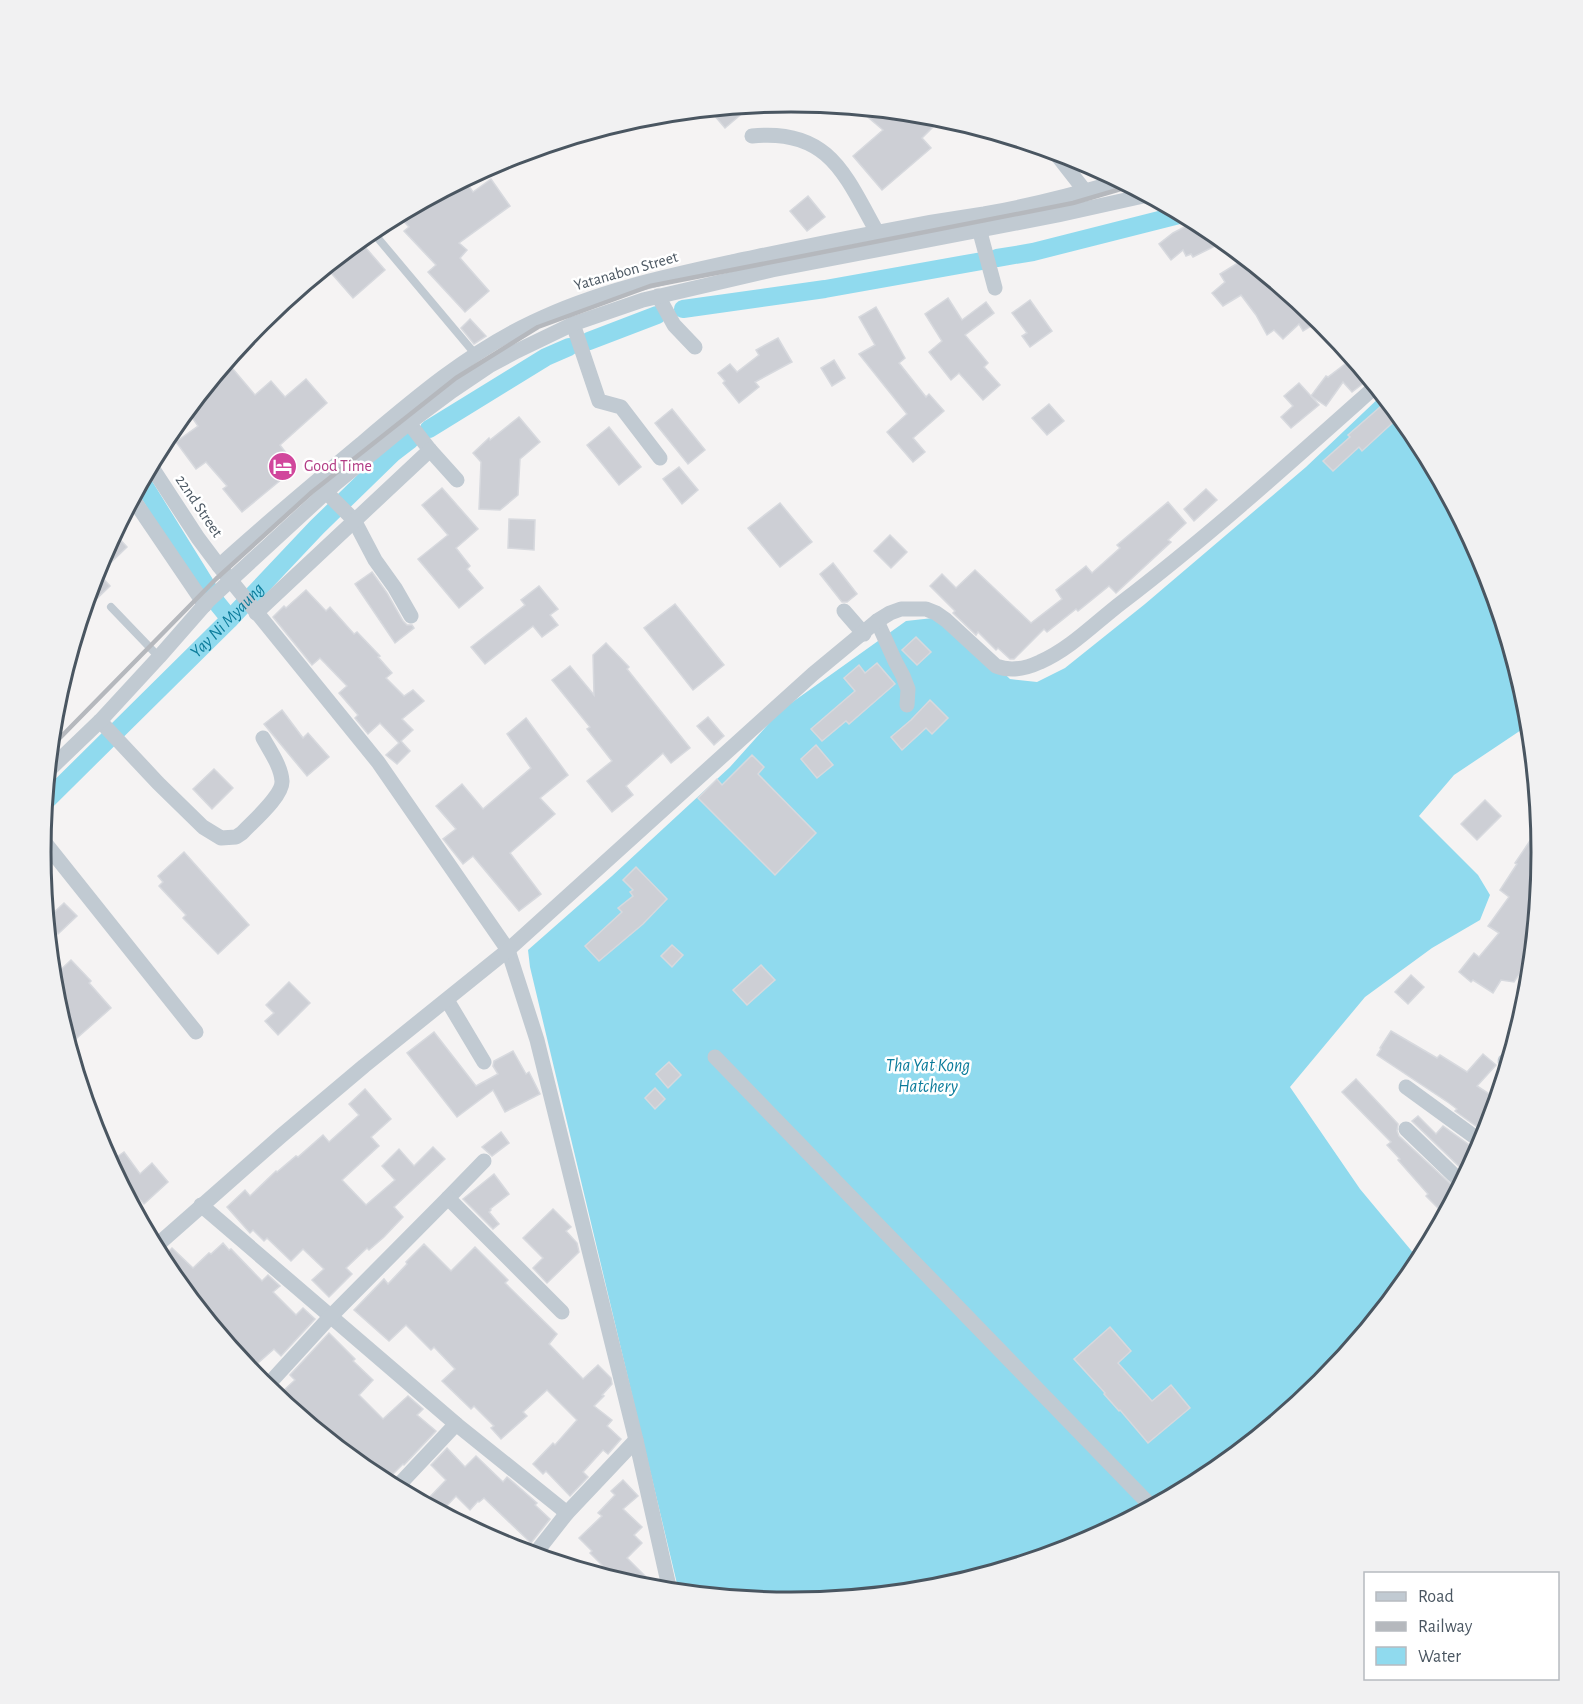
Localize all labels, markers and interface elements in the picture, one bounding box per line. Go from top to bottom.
street label: Yatanabon Street [572,249,680,293]
hotel icon: Good Time [267,450,299,482]
place label: Good Time [304,458,372,474]
street label: 22nd Street [172,472,226,540]
water label: Yay Ni Myaung [187,580,268,662]
water label: Tha Yat Kong Hatchery [886,1057,970,1096]
legend [1364,1572,1559,1680]
text: Road [1418,1588,1454,1606]
text: Railway [1418,1618,1473,1636]
text: Water [1418,1648,1461,1666]

